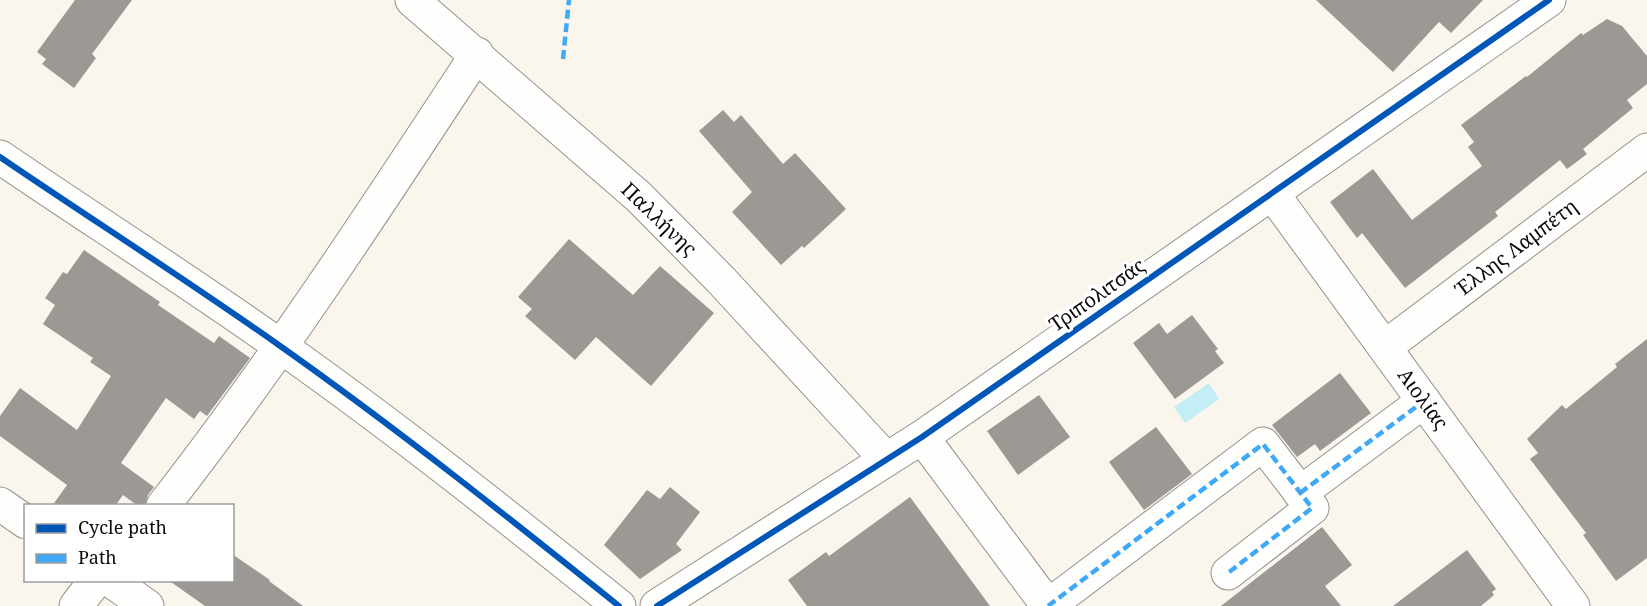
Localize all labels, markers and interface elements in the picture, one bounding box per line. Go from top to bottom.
street label: Παλλήνης [616,176,703,262]
street label: Έλλης Λαμπέτη [1448,193,1583,303]
street label: Τριπολιτσάς [1043,252,1150,338]
street label: Αιολίας [1392,362,1455,435]
legend [24,504,234,582]
text: Cycle path [78,515,167,539]
text: Path [78,545,117,569]

